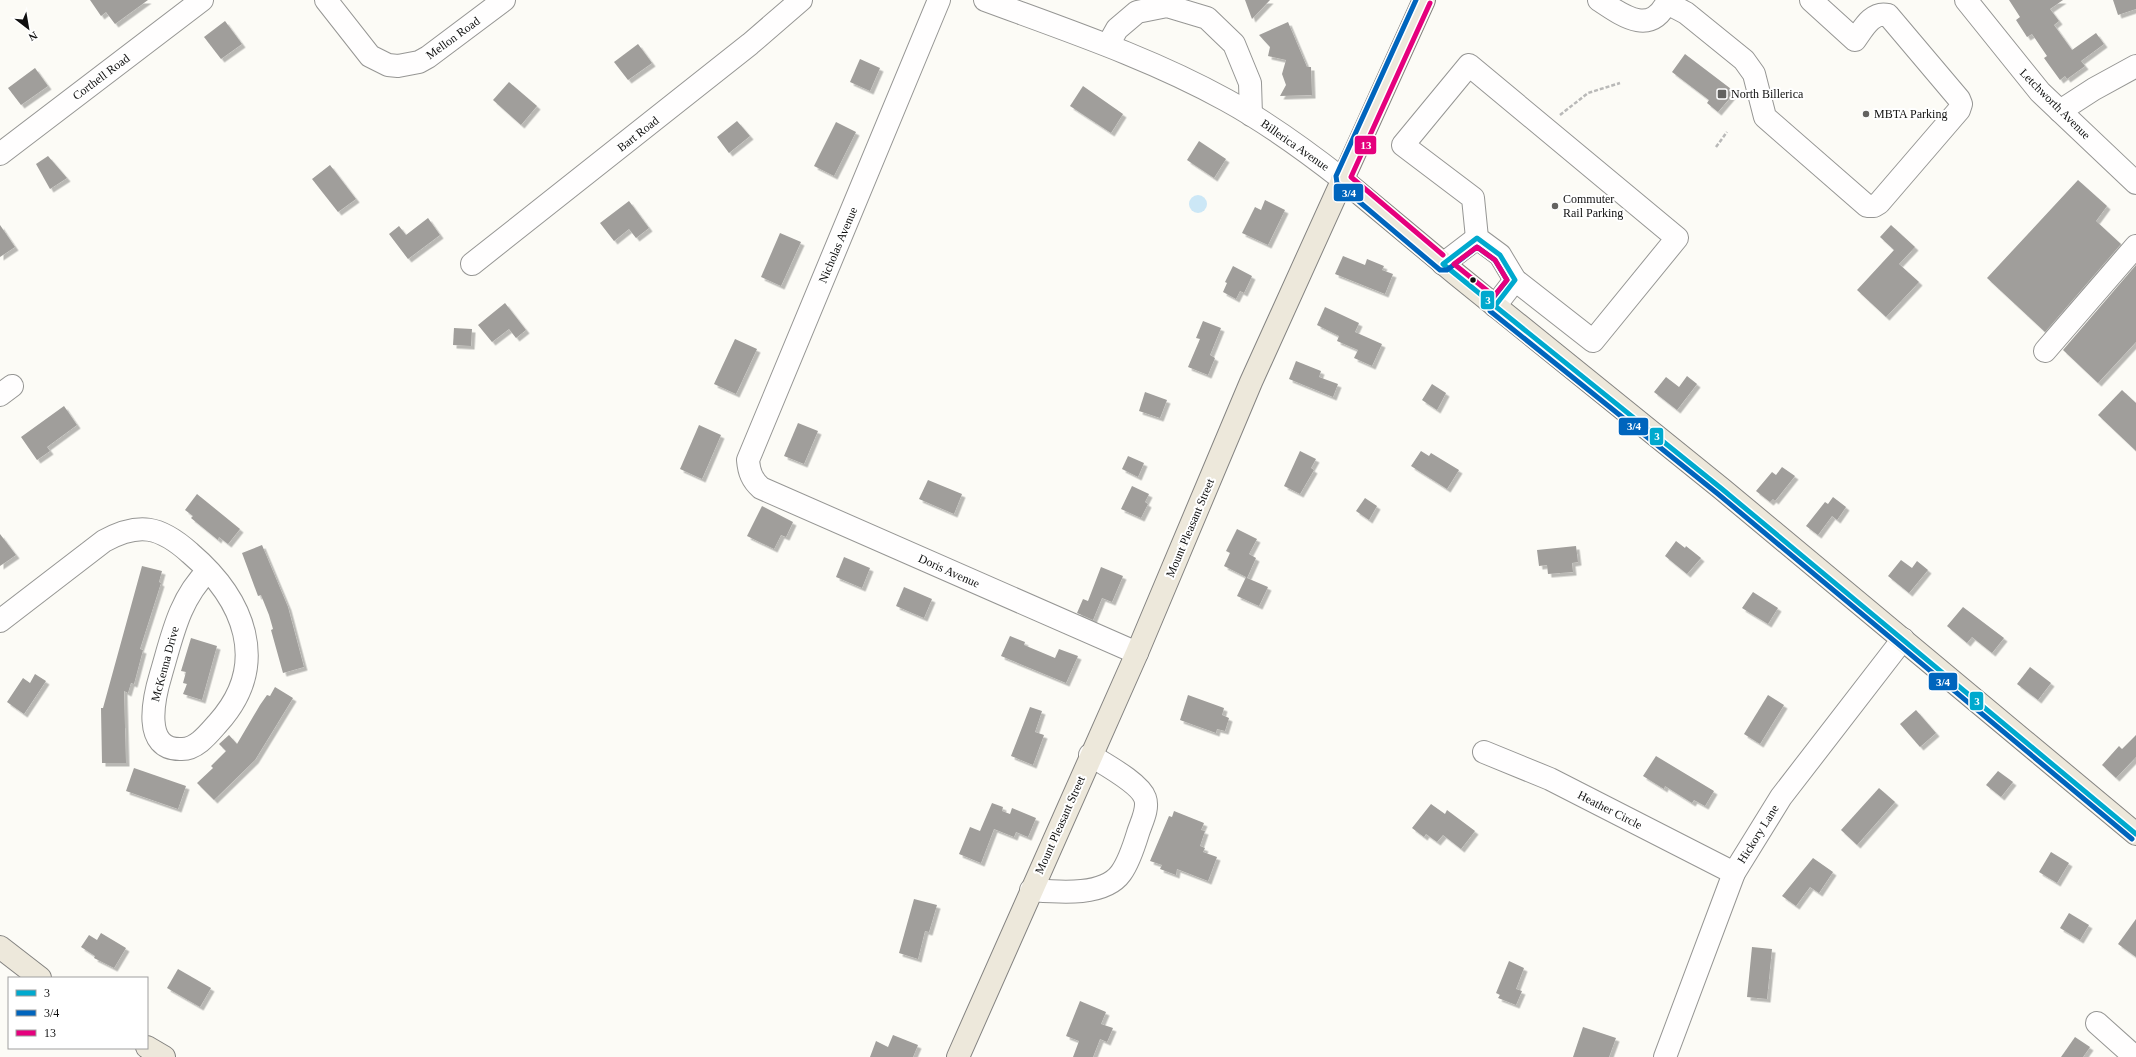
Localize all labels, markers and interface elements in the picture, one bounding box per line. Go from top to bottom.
north arrow [8,8,48,48]
street label: Mellon Road [423,14,483,62]
text: N [27,29,40,44]
street label: Corthell Road [70,51,132,103]
street label: Letchworth Avenue [2017,66,2093,142]
place label: North Billerica [1731,87,1804,101]
marker: North Billerica [1716,88,1728,100]
place label: MBTA Parking [1874,107,1947,121]
marker: MBTA Parking [1861,109,1871,119]
street label: Bart Road [614,113,662,155]
street label: Billerica Avenue [1258,116,1332,174]
line badge: 13 [1354,135,1377,155]
text: 13 [1361,139,1372,151]
line badge: 3/4 [1333,183,1364,202]
text: 3/4 [1342,187,1357,199]
place label: Commuter Rail Parking [1563,192,1623,220]
marker: Commuter Rail Parking [1550,201,1560,211]
street label: Nicholas Avenue [816,205,860,285]
unlabelled marker [1468,275,1478,285]
line badge: 3 [1480,290,1495,310]
text: 3 [1485,294,1491,306]
line badge: 3/4 [1618,417,1649,436]
text: 3/4 [1627,420,1642,432]
line badge: 3 [1649,427,1664,446]
text: 3 [1654,430,1660,442]
street label: Mount Pleasant Street [1163,476,1217,580]
street label: Doris Avenue [916,551,982,591]
street label: McKenna Drive [148,625,182,703]
line badge: 3/4 [1928,672,1958,691]
text: 3/4 [1936,676,1951,688]
line badge: 3 [1969,691,1984,711]
text: 3 [1974,695,1980,707]
street label: Mount Pleasant Street [1032,773,1088,876]
street label: Heather Circle [1576,788,1644,832]
street label: Hickory Lane [1734,802,1782,866]
legend [8,977,148,1049]
text: 3 [44,986,50,1000]
text: 3/4 [44,1006,59,1020]
text: 13 [44,1026,56,1040]

